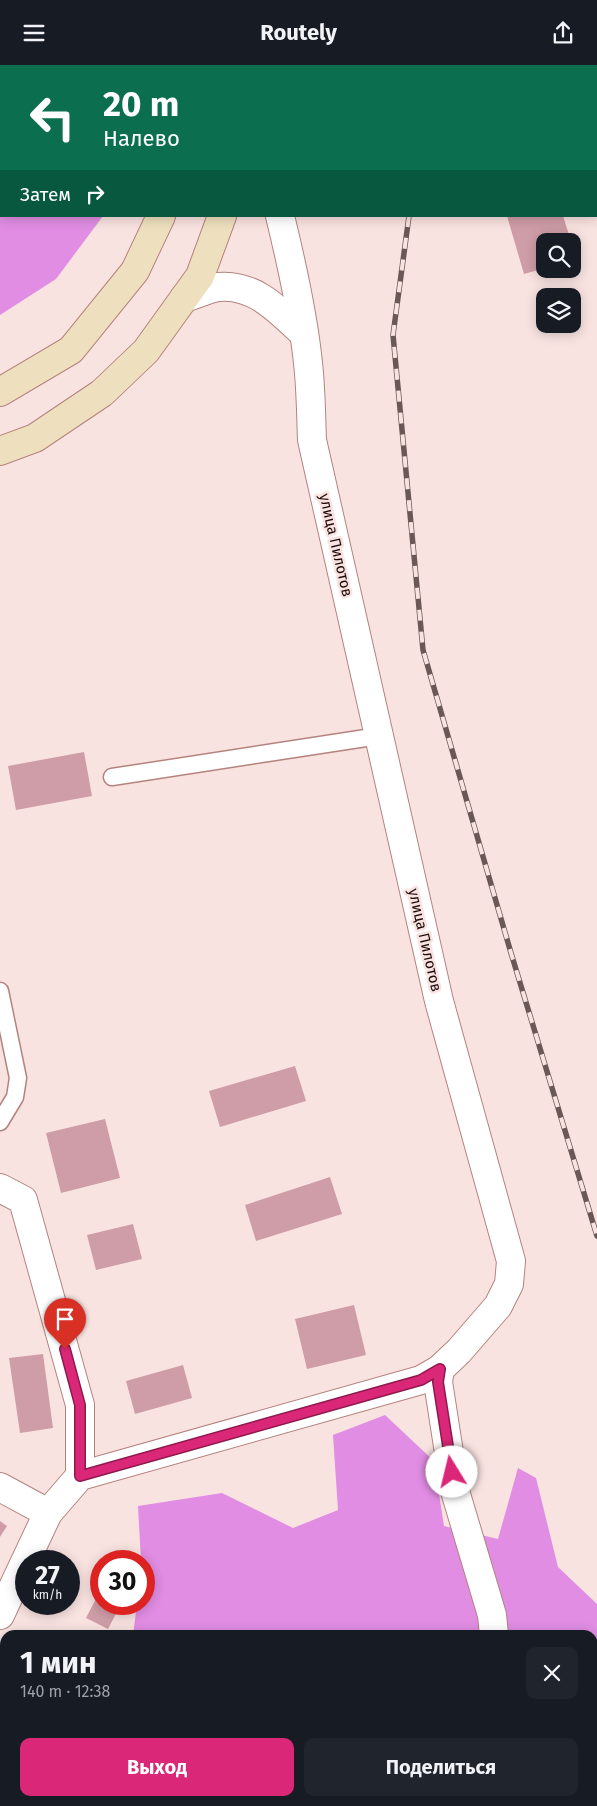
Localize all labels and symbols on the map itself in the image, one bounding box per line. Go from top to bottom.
street label: улица Пилотов [315,492,357,598]
street label: улица Пилотов [404,887,446,993]
pin [44,1298,86,1349]
position arrow [425,1445,477,1497]
speed limit sign: 30 [90,1550,155,1615]

